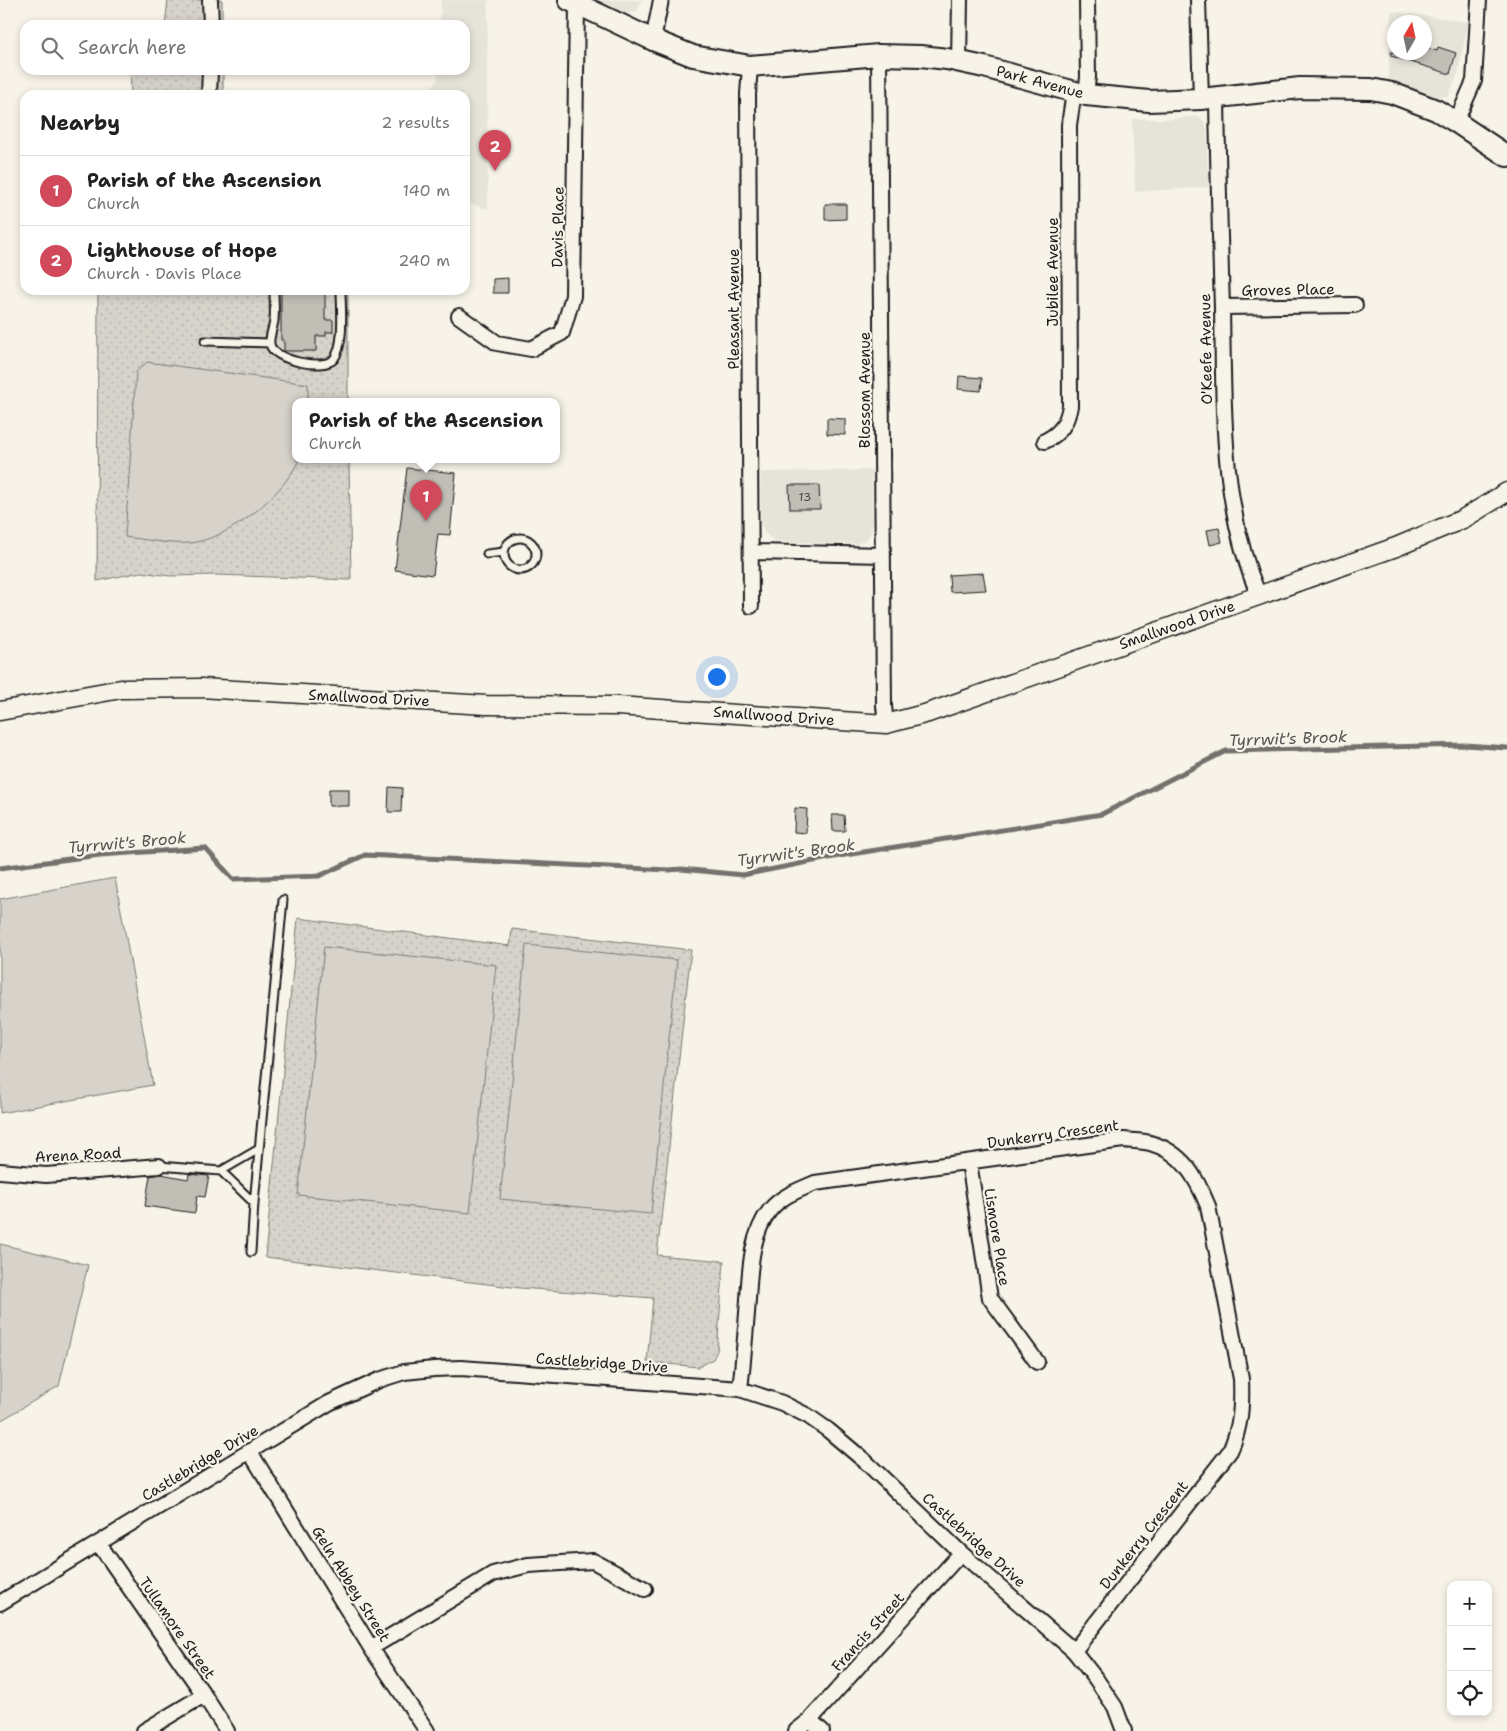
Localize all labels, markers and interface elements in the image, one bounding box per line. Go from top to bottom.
north arrow [1387,15,1432,60]
search box [20,20,470,75]
icon: search [38,34,66,62]
text: Search here [78,35,187,60]
street label: Park Avenue [994,61,1086,103]
text: Nearby [40,109,120,137]
text: 2 results [381,112,450,133]
pin: 2 [479,130,511,171]
text: Parish of the Ascension [87,168,321,193]
text: 1 [52,180,60,201]
text: 140 m [403,180,450,201]
street label: Davis Place [547,186,569,268]
text: Church [87,193,140,214]
street label: Jubilee Avenue [1043,217,1063,327]
text: Lighthouse of Hope [87,238,277,263]
street label: Pleasant Avenue [724,249,744,369]
text: 2 [50,250,62,271]
text: 240 m [398,250,450,271]
text: Church · Davis Place [87,263,242,284]
street label: Groves Place [1241,279,1335,301]
street label: O'Keefe Avenue [1195,293,1217,405]
street label: Blossom Avenue [855,332,875,448]
popup [292,398,560,463]
text: Parish of the Ascension [309,408,543,433]
text: Church [309,433,362,454]
pin: 1 [410,480,442,521]
house number: 13 [799,489,811,505]
street label: Smallwood Drive [1116,596,1238,654]
your location [704,664,730,690]
street label: Smallwood Drive [308,685,430,711]
street label: Smallwood Drive [713,702,835,730]
water label: Tyrrwit's Brook [1228,726,1348,751]
water label: Tyrrwit's Brook [67,827,187,858]
water label: Tyrrwit's Brook [736,834,856,871]
street label: Dunkerry Crescent [986,1115,1120,1153]
street label: Arena Road [34,1143,122,1167]
street label: Lismore Place [979,1187,1015,1287]
street label: Castlebridge Drive [535,1348,669,1378]
street label: Castlebridge Drive [138,1420,262,1506]
street label: Dunkerry Crescent [1095,1477,1193,1593]
street label: Castlebridge Drive [918,1488,1030,1592]
street label: Geln Abbey Street [307,1522,395,1646]
street label: Tullamore Street [134,1573,220,1683]
map controls [1447,1581,1492,1716]
button: + [1447,1581,1492,1626]
street label: Francis Street [827,1588,909,1676]
button: − [1447,1626,1492,1671]
button: locate [1447,1671,1492,1716]

